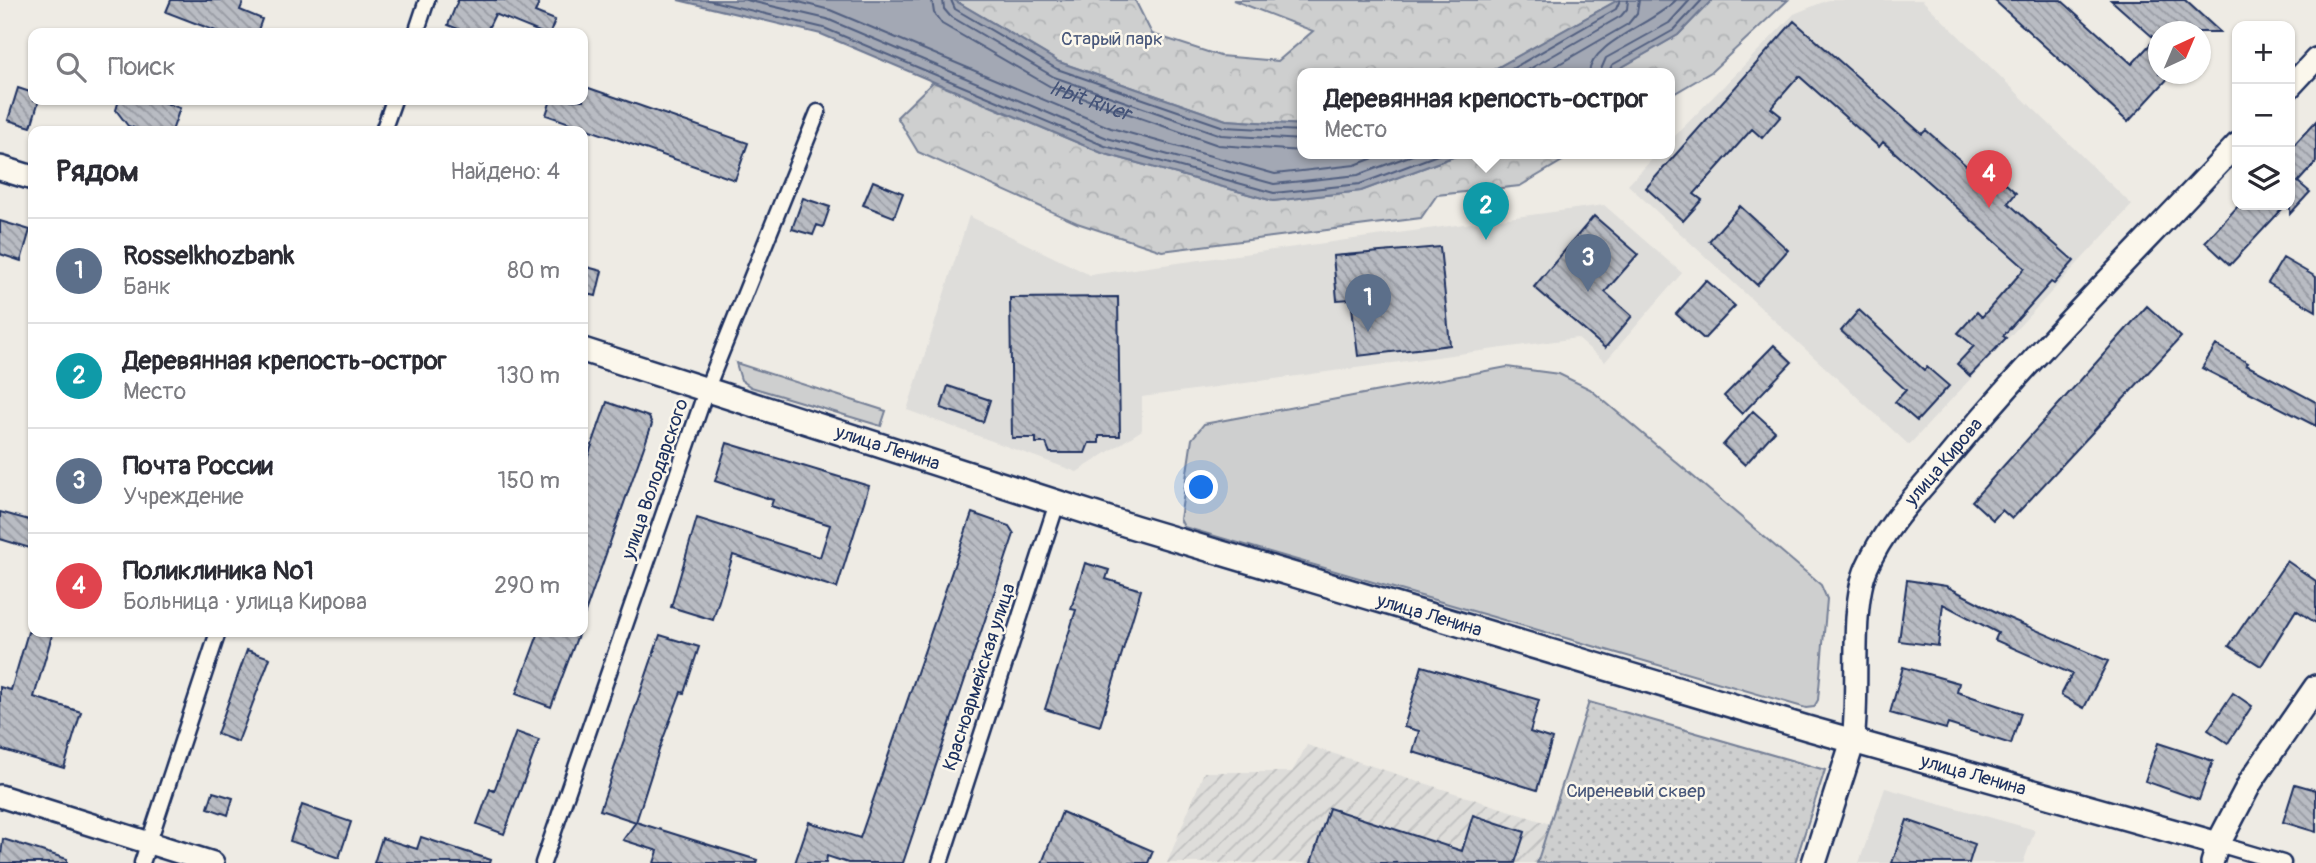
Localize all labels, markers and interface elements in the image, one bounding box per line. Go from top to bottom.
north arrow [2148,21,2211,84]
map controls [2232,21,2295,210]
button: + [2232,21,2295,84]
park label: Старый парк [1061,27,1163,51]
search box [28,28,588,105]
icon: search [52,48,90,86]
text: Поиск [108,51,176,83]
popup [1297,68,1675,159]
water label: Irbit River [1046,74,1137,128]
text: Деревянная крепость-острог [1324,83,1648,115]
button: − [2232,84,2295,147]
text: Место [1324,115,1387,144]
button: layers [2232,147,2295,210]
pin: 4 [1966,150,2012,208]
text: Рядом [56,153,139,190]
text: Найдено: 4 [450,157,560,186]
pin: 2 [1463,182,1509,240]
pin: 3 [1565,234,1611,292]
text: Rosselkhozbank [123,240,294,272]
text: 1 [75,256,84,285]
text: 80 m [507,256,560,285]
text: Банк [123,272,171,301]
pin: 1 [1345,274,1391,332]
text: Деревянная крепость-острог [123,345,447,377]
text: 2 [73,361,85,390]
text: 130 m [497,361,560,390]
text: Место [123,377,186,406]
street label: улица Володарского [616,396,694,563]
street label: улица Кирова [1899,413,1988,512]
street label: улица Ленина [831,420,943,476]
text: Почта России [123,450,273,482]
text: 3 [73,466,85,495]
text: 150 m [497,466,560,495]
your location [1184,470,1218,504]
text: Учреждение [123,482,244,511]
text: Поликлиника №1 [123,555,314,587]
text: 4 [72,571,86,600]
text: 290 m [494,571,560,600]
street label: Красноармейская улица [937,580,1021,774]
text: Больница · улица Кирова [123,587,367,616]
street label: улица Ленина [1373,588,1485,642]
street label: улица Ленина [1917,748,2029,801]
park label: Сиреневый сквер [1566,779,1706,803]

